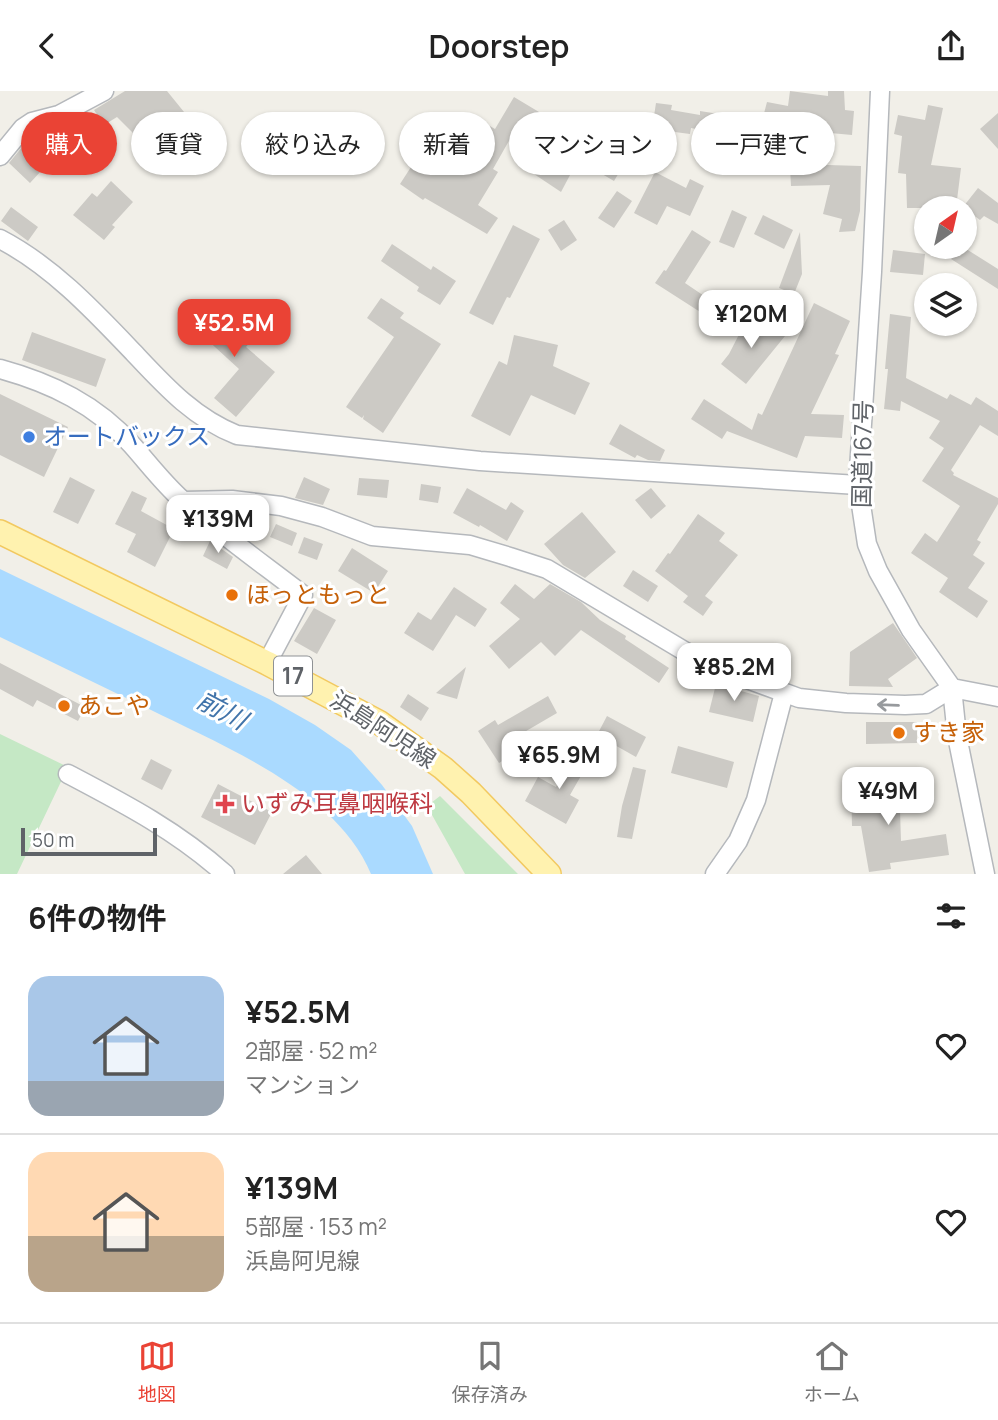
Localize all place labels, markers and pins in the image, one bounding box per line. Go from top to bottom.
pin: ¥120M [702,291,800,350]
pin: ¥52.5M [177,299,291,359]
place label: オートバックス [43,419,210,452]
marker: オートバックス [21,429,37,445]
pin: ¥139M [169,496,267,555]
place label: ほっともっと [246,577,390,610]
marker: ほっともっと [224,587,240,603]
pin: ¥85.2M [677,643,791,703]
place label: あこや [78,688,150,721]
marker: あこや [56,698,72,714]
place label: すき家 [913,715,985,748]
marker: すき家 [891,725,907,741]
pin: ¥65.9M [502,731,616,791]
pin: ¥49M [847,767,929,827]
place label: いずみ耳鼻咽喉科 [241,786,433,819]
marker: いずみ耳鼻咽喉科 [215,794,235,814]

